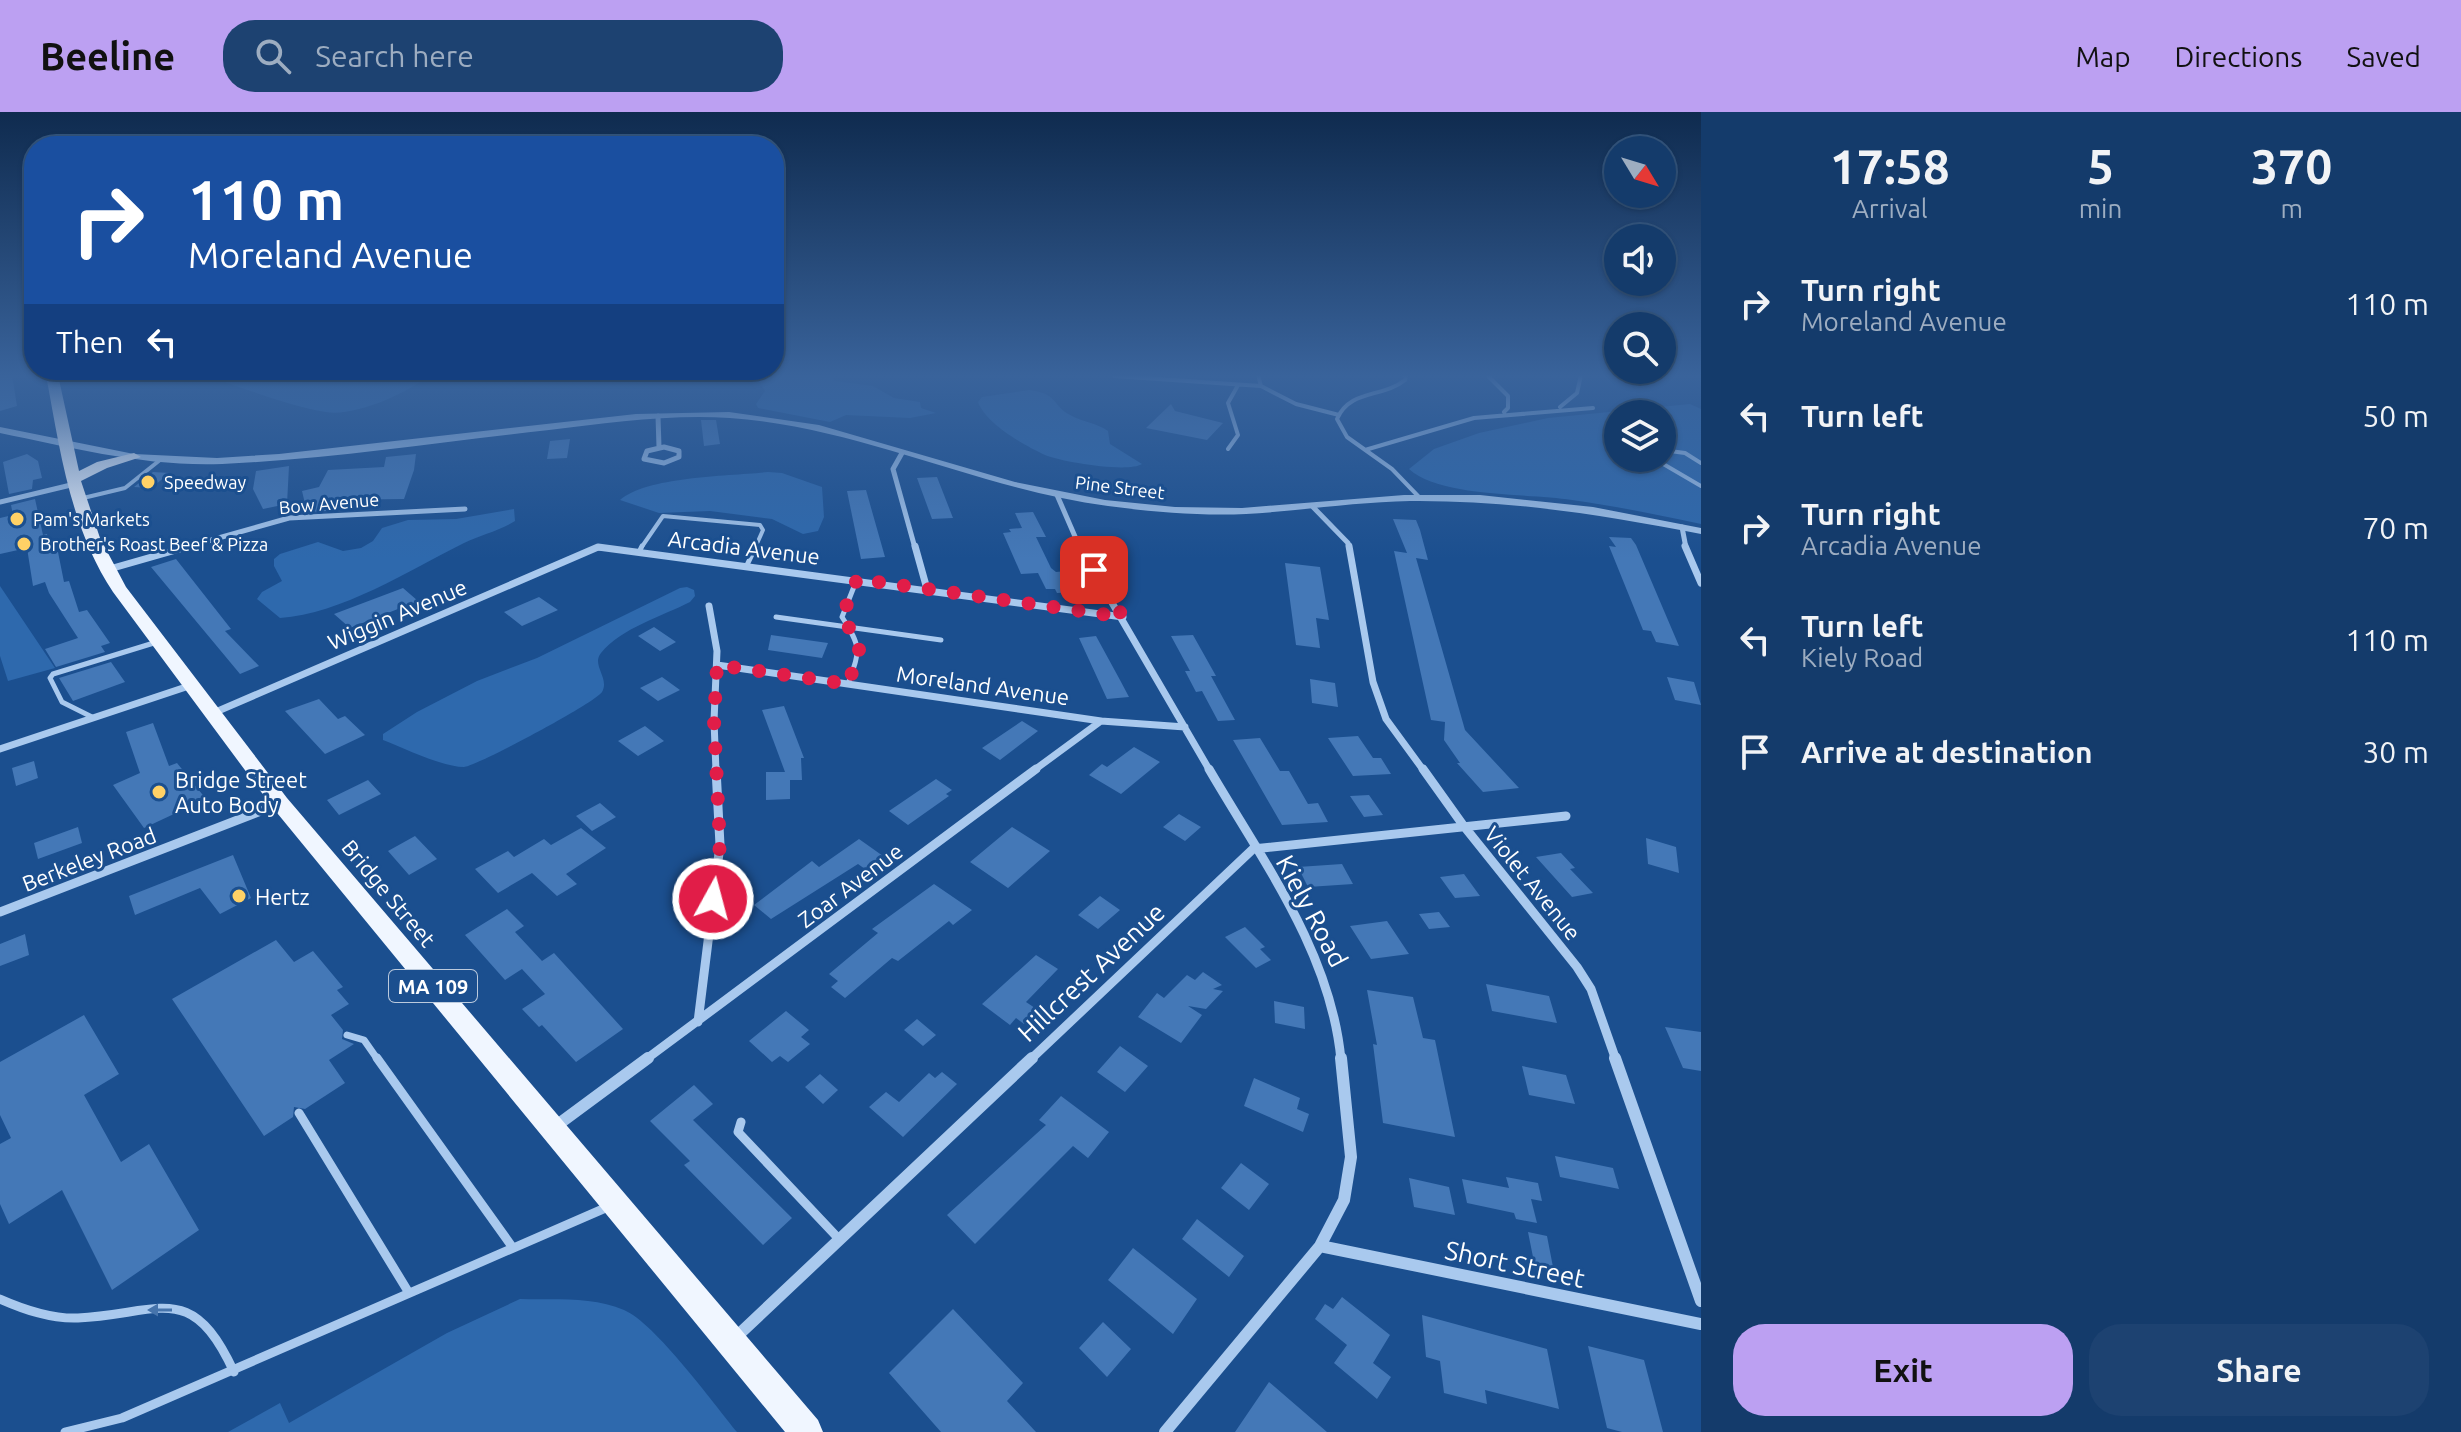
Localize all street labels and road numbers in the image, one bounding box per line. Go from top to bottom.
street label: Pine Street [1074,472,1166,502]
street label: Bow Avenue [278,489,380,517]
street label: Arcadia Avenue [667,525,821,569]
street label: Wiggin Avenue [324,573,470,655]
street label: Moreland Avenue [895,661,1071,709]
street label: Violet Avenue [1480,821,1586,945]
street label: Berkeley Road [18,822,160,896]
street label: Bridge Street [337,834,441,952]
street label: Zoar Avenue [793,838,907,932]
street label: Kiely Road [1271,850,1353,972]
street label: Hillcrest Avenue [1012,897,1170,1047]
road number: MA 109 [389,970,477,1002]
street label: Short Street [1442,1235,1588,1293]

